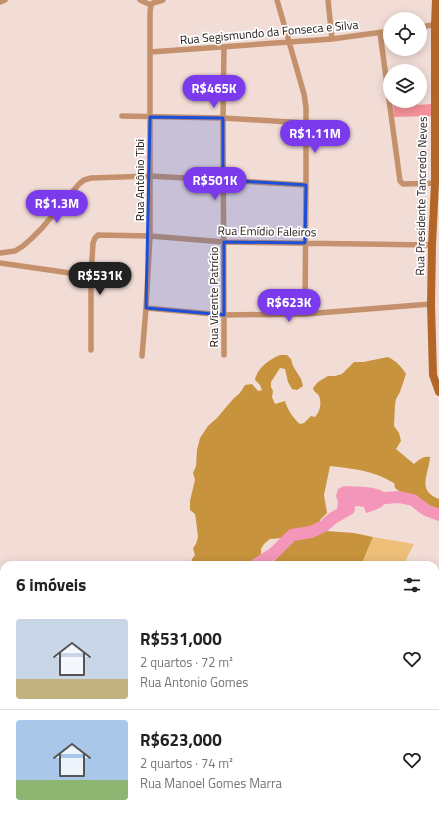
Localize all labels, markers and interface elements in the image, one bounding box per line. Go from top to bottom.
map controls [383,12,427,108]
button: locate [383,12,427,56]
street label: Rua Segismundo da Fonseca e Silva [179,15,359,49]
button: layers [383,64,427,108]
pin: R$465K [181,75,247,109]
text: R$465K [192,78,236,98]
street label: Rua Presidente Tancredo Neves [410,116,432,276]
pin: R$1.11M [278,120,352,154]
text: R$1.11M [289,123,341,143]
street label: Rua Antônio Tibi [130,139,149,221]
pin: R$501K [182,167,248,201]
text: R$501K [193,170,237,190]
pin: R$1.3M [24,190,90,224]
text: R$1.3M [35,193,79,213]
street label: Rua Emídio Faleiros [217,221,317,241]
street label: Rua Vicente Patrício [204,247,223,347]
pin: R$531K [67,262,133,296]
text: R$531K [78,265,122,285]
pin: R$623K [256,289,322,323]
text: R$623K [267,292,311,312]
text: 6 imóveis [16,572,86,598]
icon: filters [401,574,423,596]
text: R$531,000 [140,626,222,652]
icon: home [48,635,96,683]
icon: heart [401,648,423,670]
text: 2 quartos · 72 m² [140,652,233,672]
text: Rua Antonio Gomes [140,672,248,692]
text: R$623,000 [140,727,222,753]
icon: home [48,736,96,784]
icon: heart [401,749,423,771]
text: 2 quartos · 74 m² [140,753,233,773]
text: Rua Manoel Gomes Marra [140,773,282,793]

